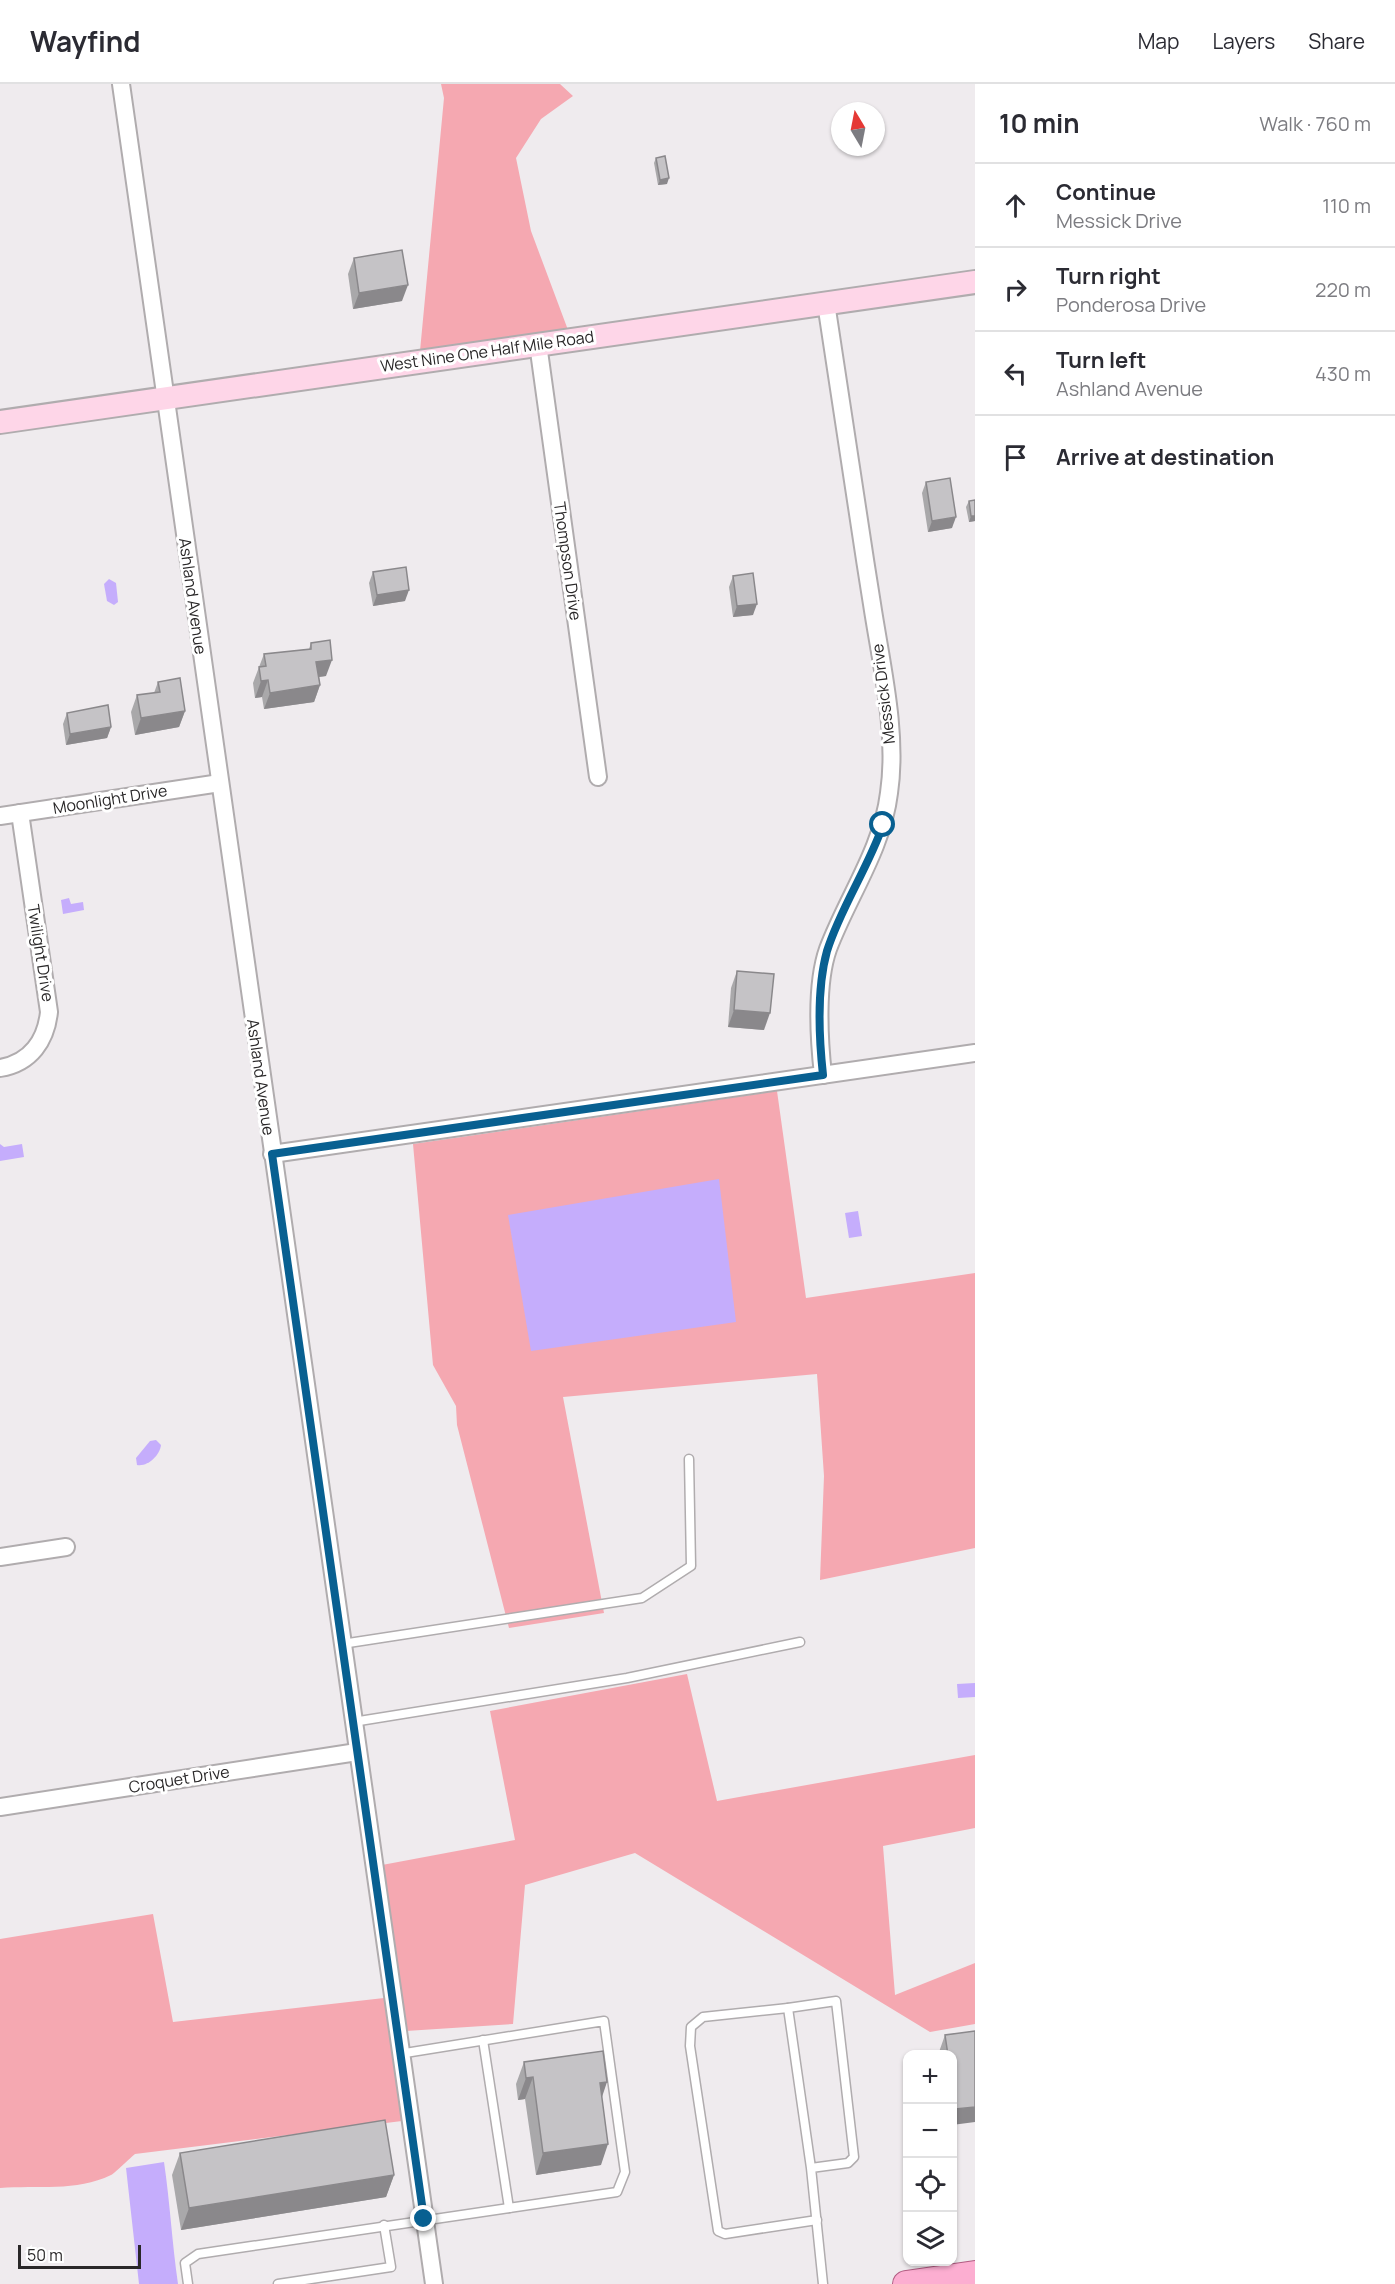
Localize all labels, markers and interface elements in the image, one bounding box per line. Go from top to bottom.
text: Wayfind [30,22,140,60]
text: Map [1138,27,1179,55]
text: Layers [1212,27,1275,55]
text: Share [1308,27,1365,55]
north arrow [831,102,885,156]
text: 10 min [999,105,1080,141]
text: Walk · 760 m [1259,110,1371,137]
text: Continue [1056,177,1156,207]
icon: ahead [999,189,1032,222]
text: 110 m [1322,192,1371,219]
text: Messick Drive [1056,207,1182,234]
text: Turn right [1056,261,1161,291]
icon: right [999,273,1032,306]
text: 220 m [1315,276,1371,303]
text: Ponderosa Drive [1056,291,1206,318]
street label: West Nine One Half Mile Road [379,325,595,377]
text: Turn left [1056,345,1146,375]
icon: left [999,357,1032,390]
text: 430 m [1315,360,1371,387]
text: Ashland Avenue [1056,375,1203,402]
icon: arrive [999,441,1032,474]
text: Arrive at destination [1056,442,1274,472]
street label: Thompson Drive [549,500,587,622]
street label: Ashland Avenue [174,536,212,656]
street label: Messick Drive [866,643,900,745]
street label: Moonlight Drive [51,779,169,819]
route start [869,811,895,837]
street label: Twilight Drive [22,903,60,1003]
street label: Ashland Avenue [242,1017,280,1137]
street label: Croquet Drive [127,1760,231,1798]
map controls [903,2050,957,2266]
button: + [903,2050,957,2104]
button: − [903,2104,957,2158]
button: locate [903,2158,957,2212]
route end [410,2205,436,2231]
button: layers [903,2212,957,2266]
scale bar [18,2242,141,2270]
text: 50 m [27,2244,63,2266]

